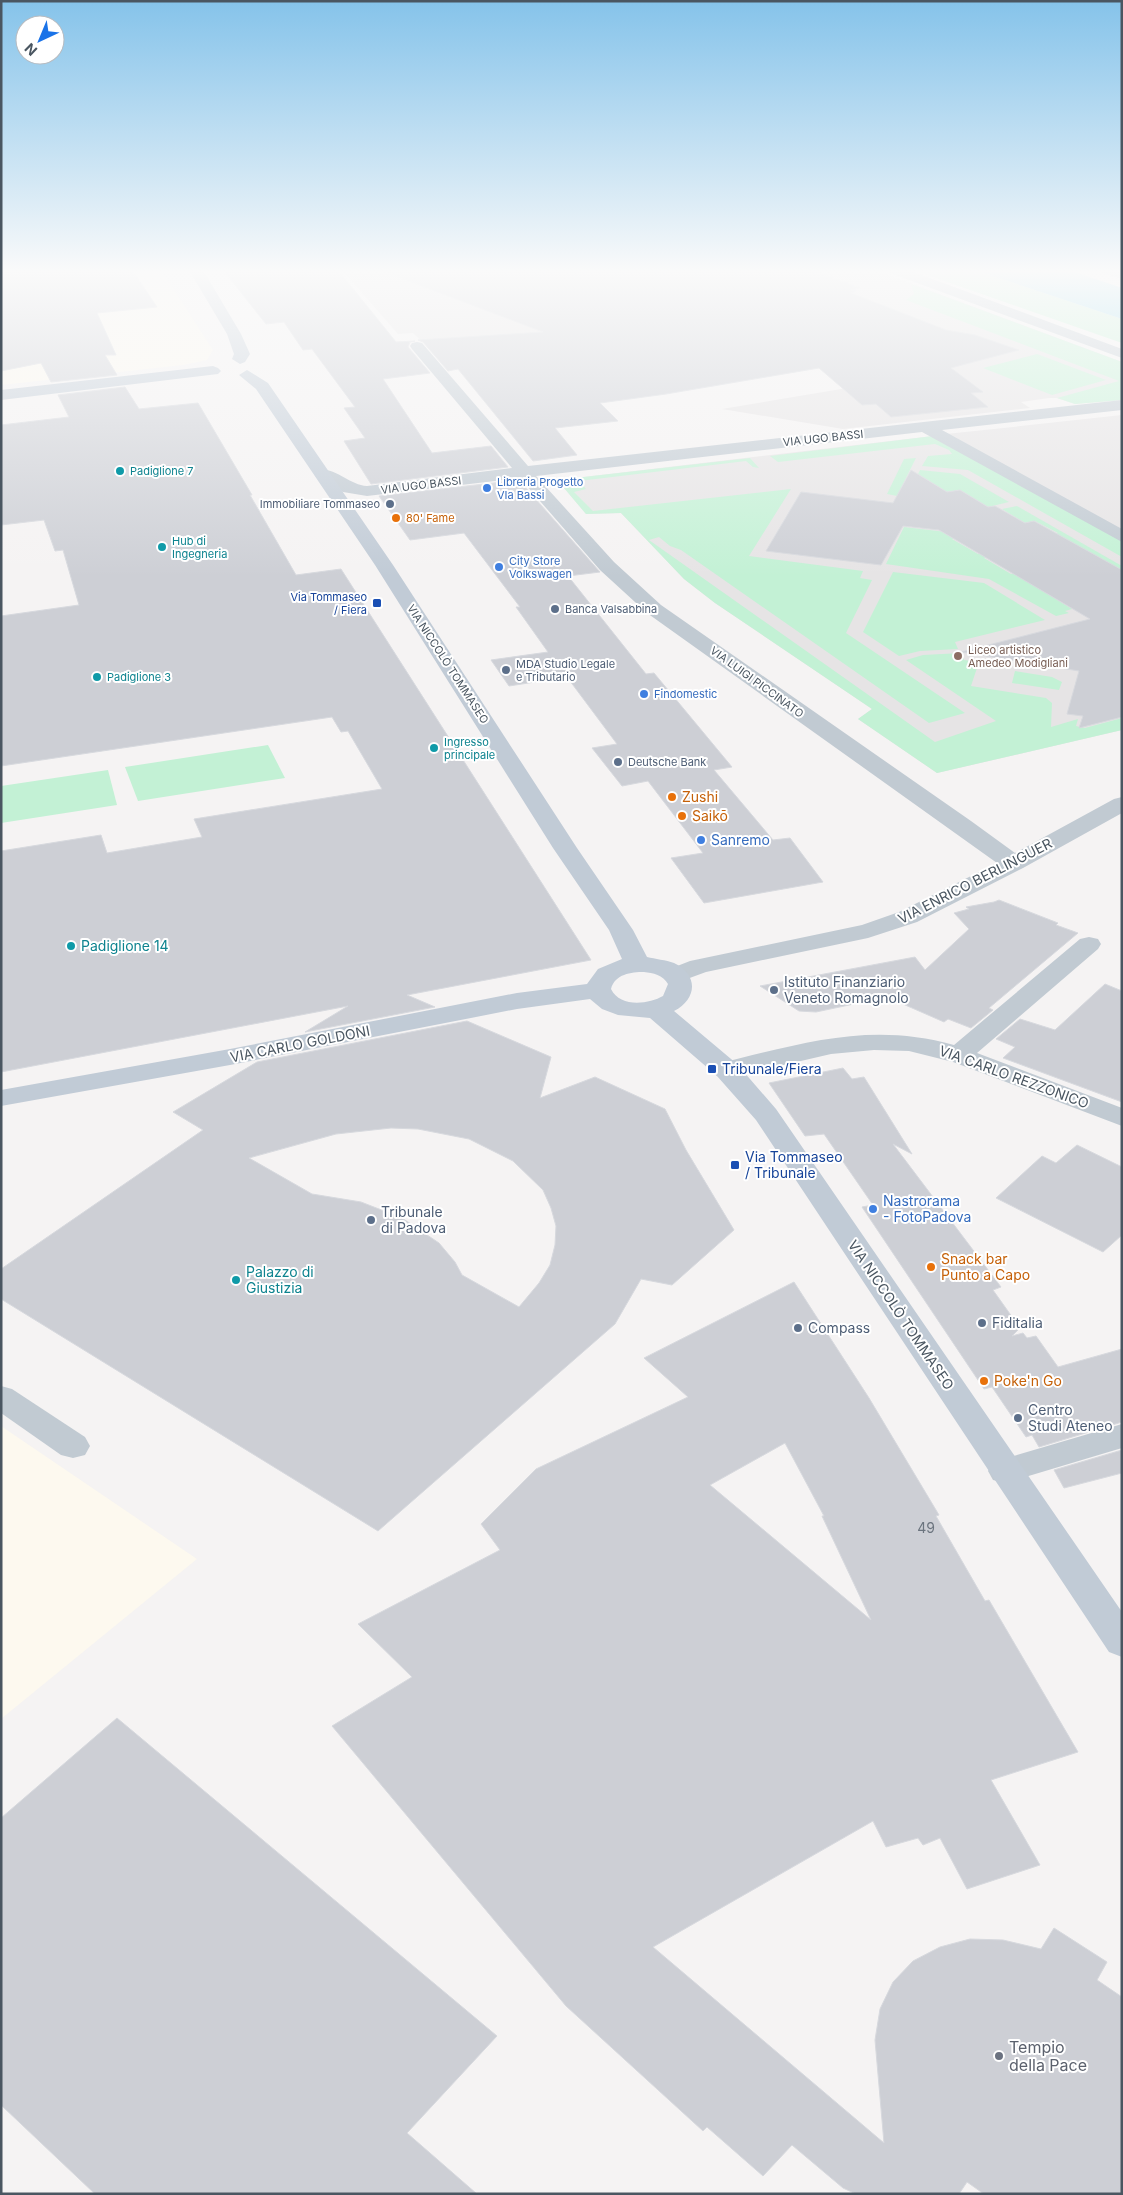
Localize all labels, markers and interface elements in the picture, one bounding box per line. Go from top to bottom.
north arrow [15,15,65,65]
text: N [21,40,40,60]
street label: VIA UGO BASSI [782,427,864,449]
place label: Padiglione 7 [130,464,194,478]
marker: Padiglione 7 [114,465,126,477]
street label: VIA UGO BASSI [380,473,462,497]
place label: Libreria Progetto VIa Bassi [497,475,584,502]
marker: Libreria Progetto VIa Bassi [481,482,493,494]
place label: Immobiliare Tommaseo [260,497,380,511]
marker: Immobiliare Tommaseo [384,498,396,510]
place label: 80' Fame [406,511,455,525]
marker: 80' Fame [390,512,402,524]
place label: Hub di Ingegneria [172,534,227,561]
marker: Hub di Ingegneria [156,541,168,553]
place label: City Store Volkswagen [509,554,572,581]
marker: City Store Volkswagen [493,561,505,573]
place label: Via Tommaseo / Fiera [290,590,367,617]
marker: Via Tommaseo / Fiera [371,597,383,609]
street label: VIA NICCOLÒ TOMMASEO [404,602,492,726]
place label: Banca Valsabbina [565,602,657,616]
marker: Banca Valsabbina [549,603,561,615]
street label: VIA LUIGI PICCINATO [708,643,806,721]
place label: Liceo artistico Amedeo Modigliani [968,643,1068,670]
marker: Liceo artistico Amedeo Modigliani [952,650,964,662]
place label: MDA Studio Legale e Tributario [516,657,615,684]
marker: MDA Studio Legale e Tributario [500,664,512,676]
place label: Padiglione 3 [107,670,171,684]
marker: Padiglione 3 [91,671,103,683]
place label: Findomestic [654,687,717,701]
marker: Findomestic [638,688,650,700]
place label: Ingresso principale [444,735,495,762]
marker: Ingresso principale [428,742,440,754]
place label: Deutsche Bank [628,755,706,769]
marker: Deutsche Bank [612,756,624,768]
place label: Zushi [682,788,718,805]
marker: Zushi [666,791,678,803]
place label: Saikō [692,807,728,824]
marker: Saikō [676,810,688,822]
place label: Sanremo [711,831,770,848]
marker: Sanremo [695,834,707,846]
street label: VIA ENRICO BERLINGUER [895,834,1055,927]
place label: Padiglione 14 [81,937,169,954]
marker: Padiglione 14 [65,940,77,952]
place label: Istituto Finanziario Veneto Romagnolo [784,973,909,1006]
marker: Istituto Finanziario Veneto Romagnolo [768,984,780,996]
street label: VIA CARLO GOLDONI [229,1022,371,1065]
street label: VIA CARLO REZZONICO [937,1041,1091,1112]
place label: Tribunale/Fiera [722,1060,822,1077]
marker: Tribunale/Fiera [706,1063,718,1075]
place label: Via Tommaseo / Tribunale [745,1148,843,1181]
marker: Via Tommaseo / Tribunale [729,1159,741,1171]
place label: Nastrorama - FotoPadova [883,1192,971,1225]
place label: Tribunale di Padova [381,1203,446,1236]
marker: Nastrorama - FotoPadova [867,1203,879,1215]
marker: Tribunale di Padova [365,1214,377,1226]
street label: VIA NICCOLÒ TOMMASEO [845,1237,958,1393]
place label: Snack bar Punto a Capo [941,1250,1030,1283]
marker: Snack bar Punto a Capo [925,1261,937,1273]
place label: Palazzo di Giustizia [246,1263,314,1296]
marker: Palazzo di Giustizia [230,1274,242,1286]
place label: Fiditalia [992,1314,1043,1331]
marker: Fiditalia [976,1317,988,1329]
place label: Compass [808,1319,870,1336]
marker: Compass [792,1322,804,1334]
place label: Poke'n Go [994,1372,1062,1389]
marker: Poke'n Go [978,1375,990,1387]
place label: Centro Studi Ateneo [1028,1401,1113,1434]
marker: Centro Studi Ateneo [1012,1412,1024,1424]
house number: 49 [917,1519,935,1536]
place label: Tempio della Pace [1009,2037,1087,2075]
marker: Tempio della Pace [993,2050,1005,2062]

